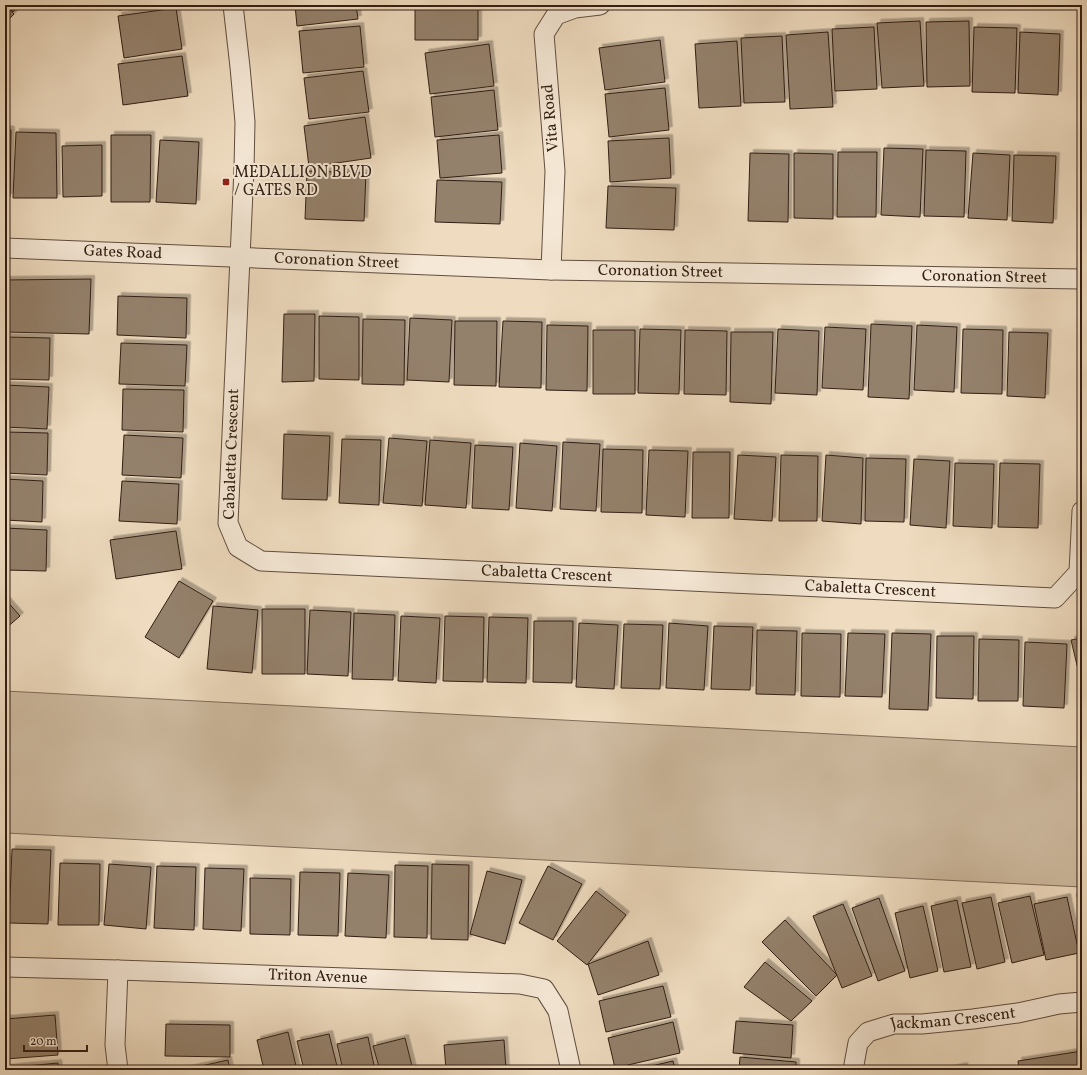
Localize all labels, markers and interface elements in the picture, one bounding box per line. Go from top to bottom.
street label: Vita Road [537,83,565,153]
place label: MEDALLION BLVD / GATES RD [234,162,372,202]
marker: MEDALLION BLVD / GATES RD [221,177,231,187]
street label: Gates Road [83,240,163,265]
street label: Coronation Street [274,248,400,275]
street label: Coronation Street [598,260,724,284]
street label: Coronation Street [922,265,1048,289]
street label: Cabaletta Crescent [219,388,245,520]
street label: Cabaletta Crescent [481,560,613,588]
street label: Cabaletta Crescent [804,575,937,603]
street label: Triton Avenue [268,964,368,990]
street label: Jackman Crescent [888,1002,1017,1035]
scale bar [24,1027,87,1053]
text: 20 m [30,1034,57,1050]

